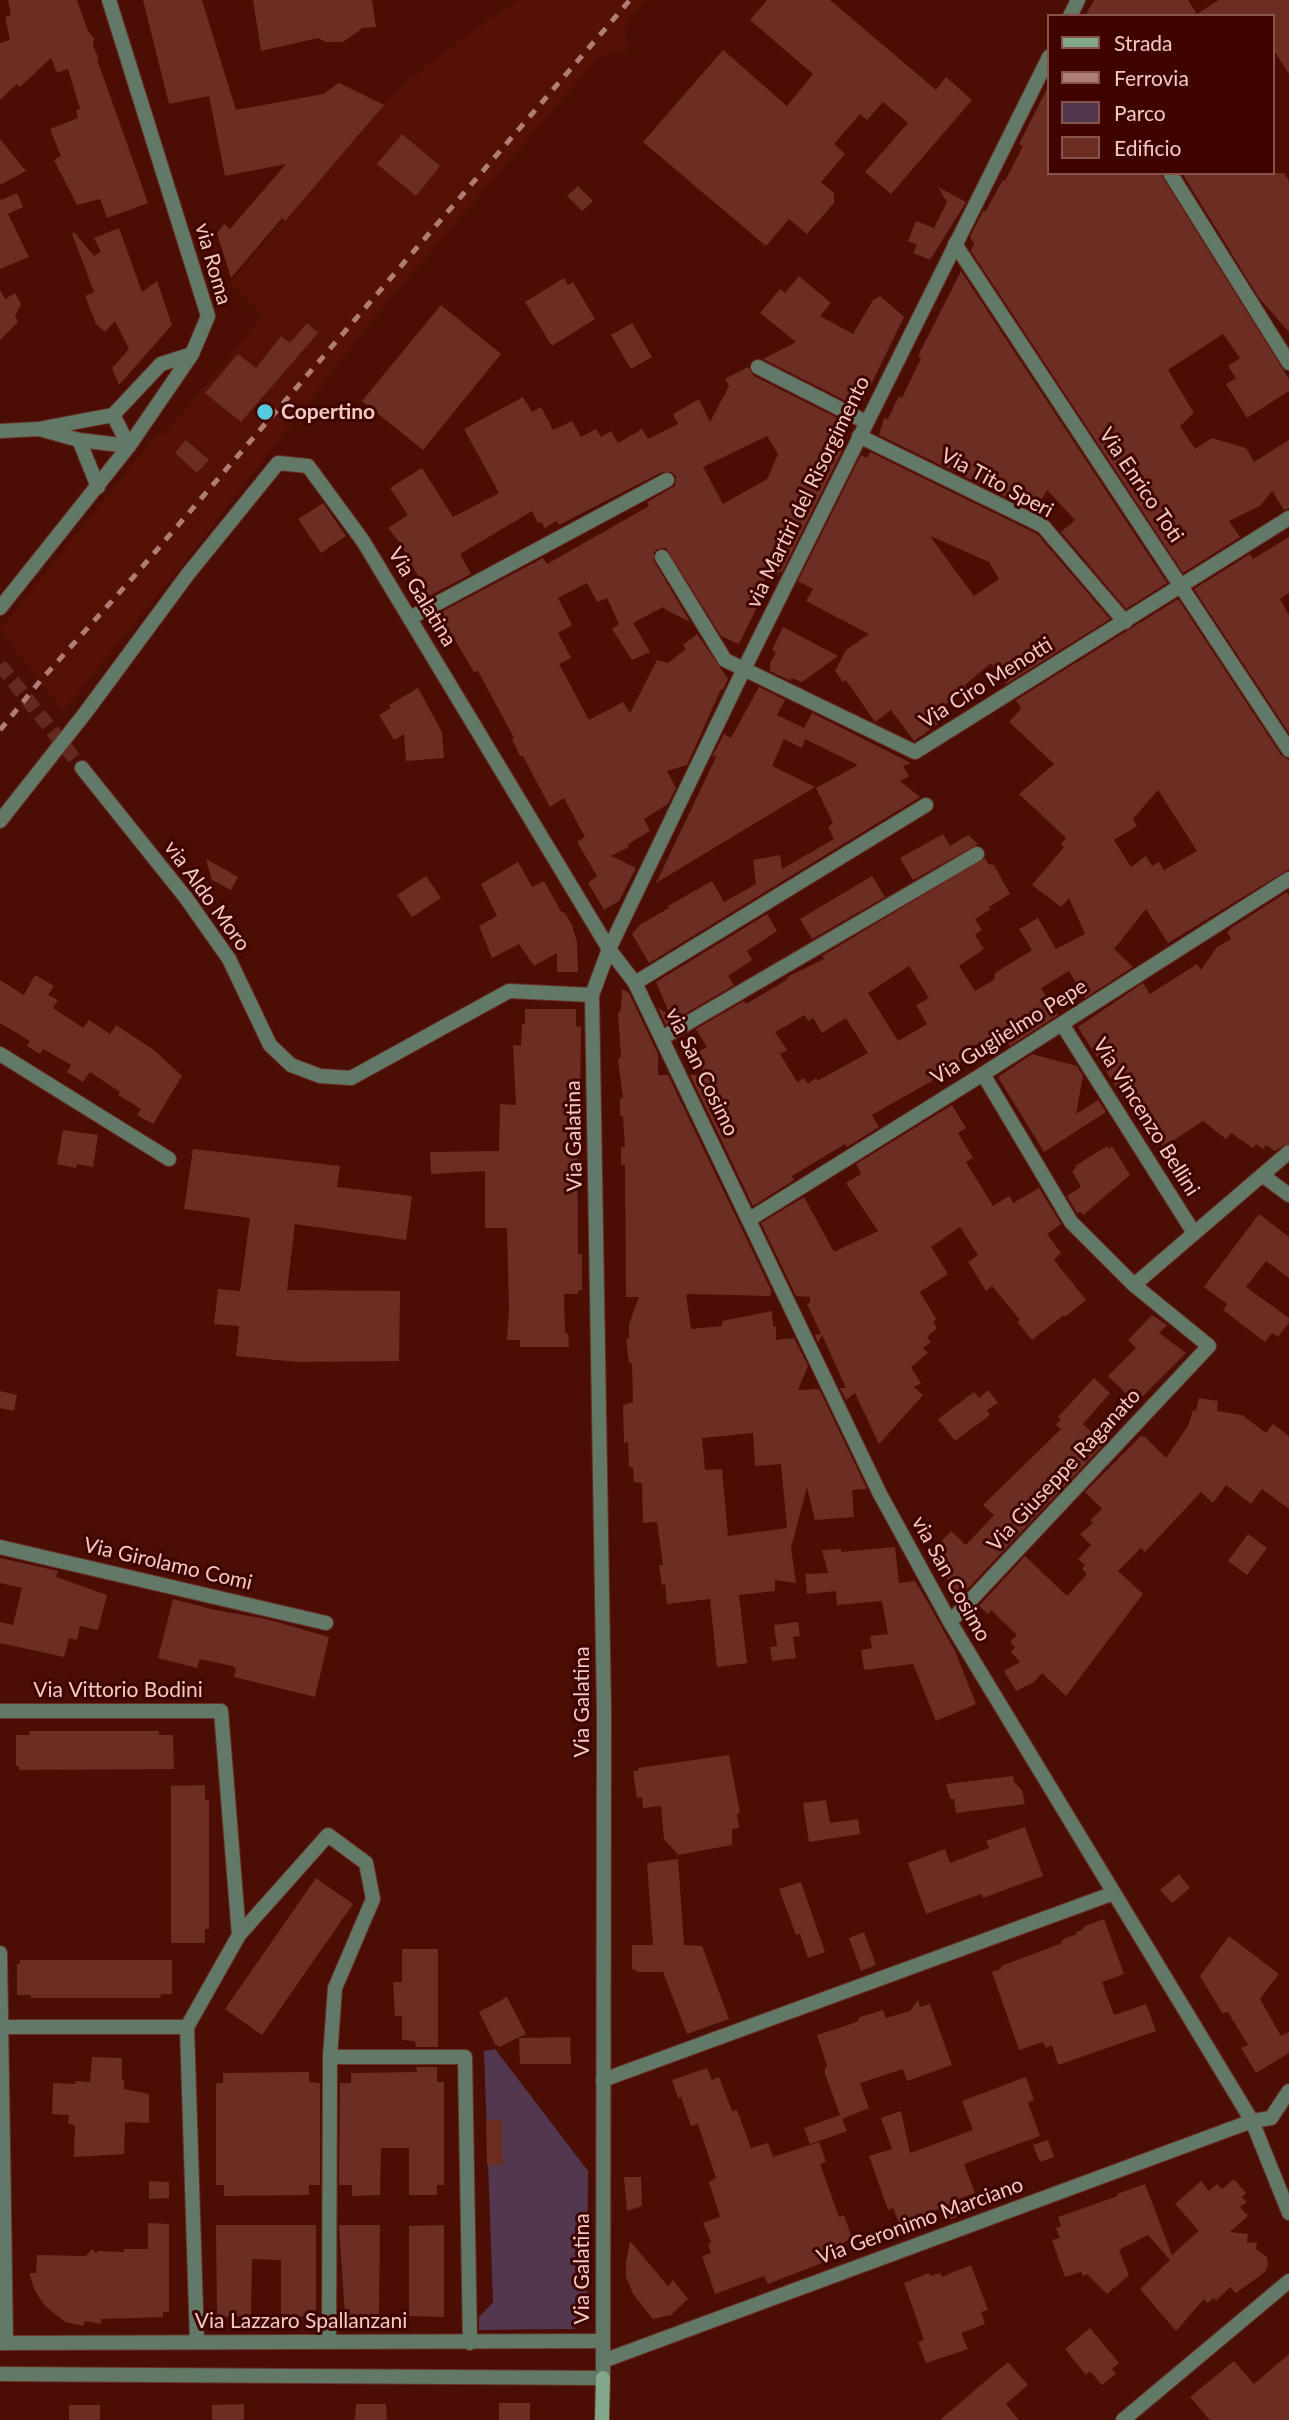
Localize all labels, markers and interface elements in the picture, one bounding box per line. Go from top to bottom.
legend [1048,14,1275,175]
text: Strada [1114,30,1173,55]
text: Ferrovia [1114,65,1189,90]
text: Parco [1114,100,1166,125]
text: Edificio [1114,135,1181,160]
street label: via Roma [189,220,237,308]
street label: via Martiri del Risorgimento [741,372,875,612]
place label: Copertino [281,399,375,425]
marker: Copertino [255,402,275,422]
street label: Via Enrico Toti [1093,423,1189,547]
street label: Via Tito Speri [936,443,1058,523]
street label: Via Galatina [383,543,461,651]
street label: Via Ciro Menotti [915,632,1057,734]
street label: via Aldo Moro [159,836,255,956]
street label: Via Guglielmo Pepe [926,974,1092,1090]
street label: via San Cosimo [660,1004,744,1140]
street label: Via Vincenzo Bellini [1087,1033,1205,1201]
street label: Via Galatina [560,1080,588,1192]
street label: Via Giuseppe Raganato [982,1383,1146,1557]
street label: via San Cosimo [906,1512,996,1646]
street label: Via Girolamo Comi [81,1532,255,1596]
street label: Via Galatina [569,1646,595,1758]
street label: Via Vittorio Bodini [33,1677,203,1703]
street label: Via Geronimo Marciano [813,2172,1027,2270]
street label: Via Galatina [569,2213,595,2325]
street label: Via Lazzaro Spallanzani [195,2308,407,2334]

